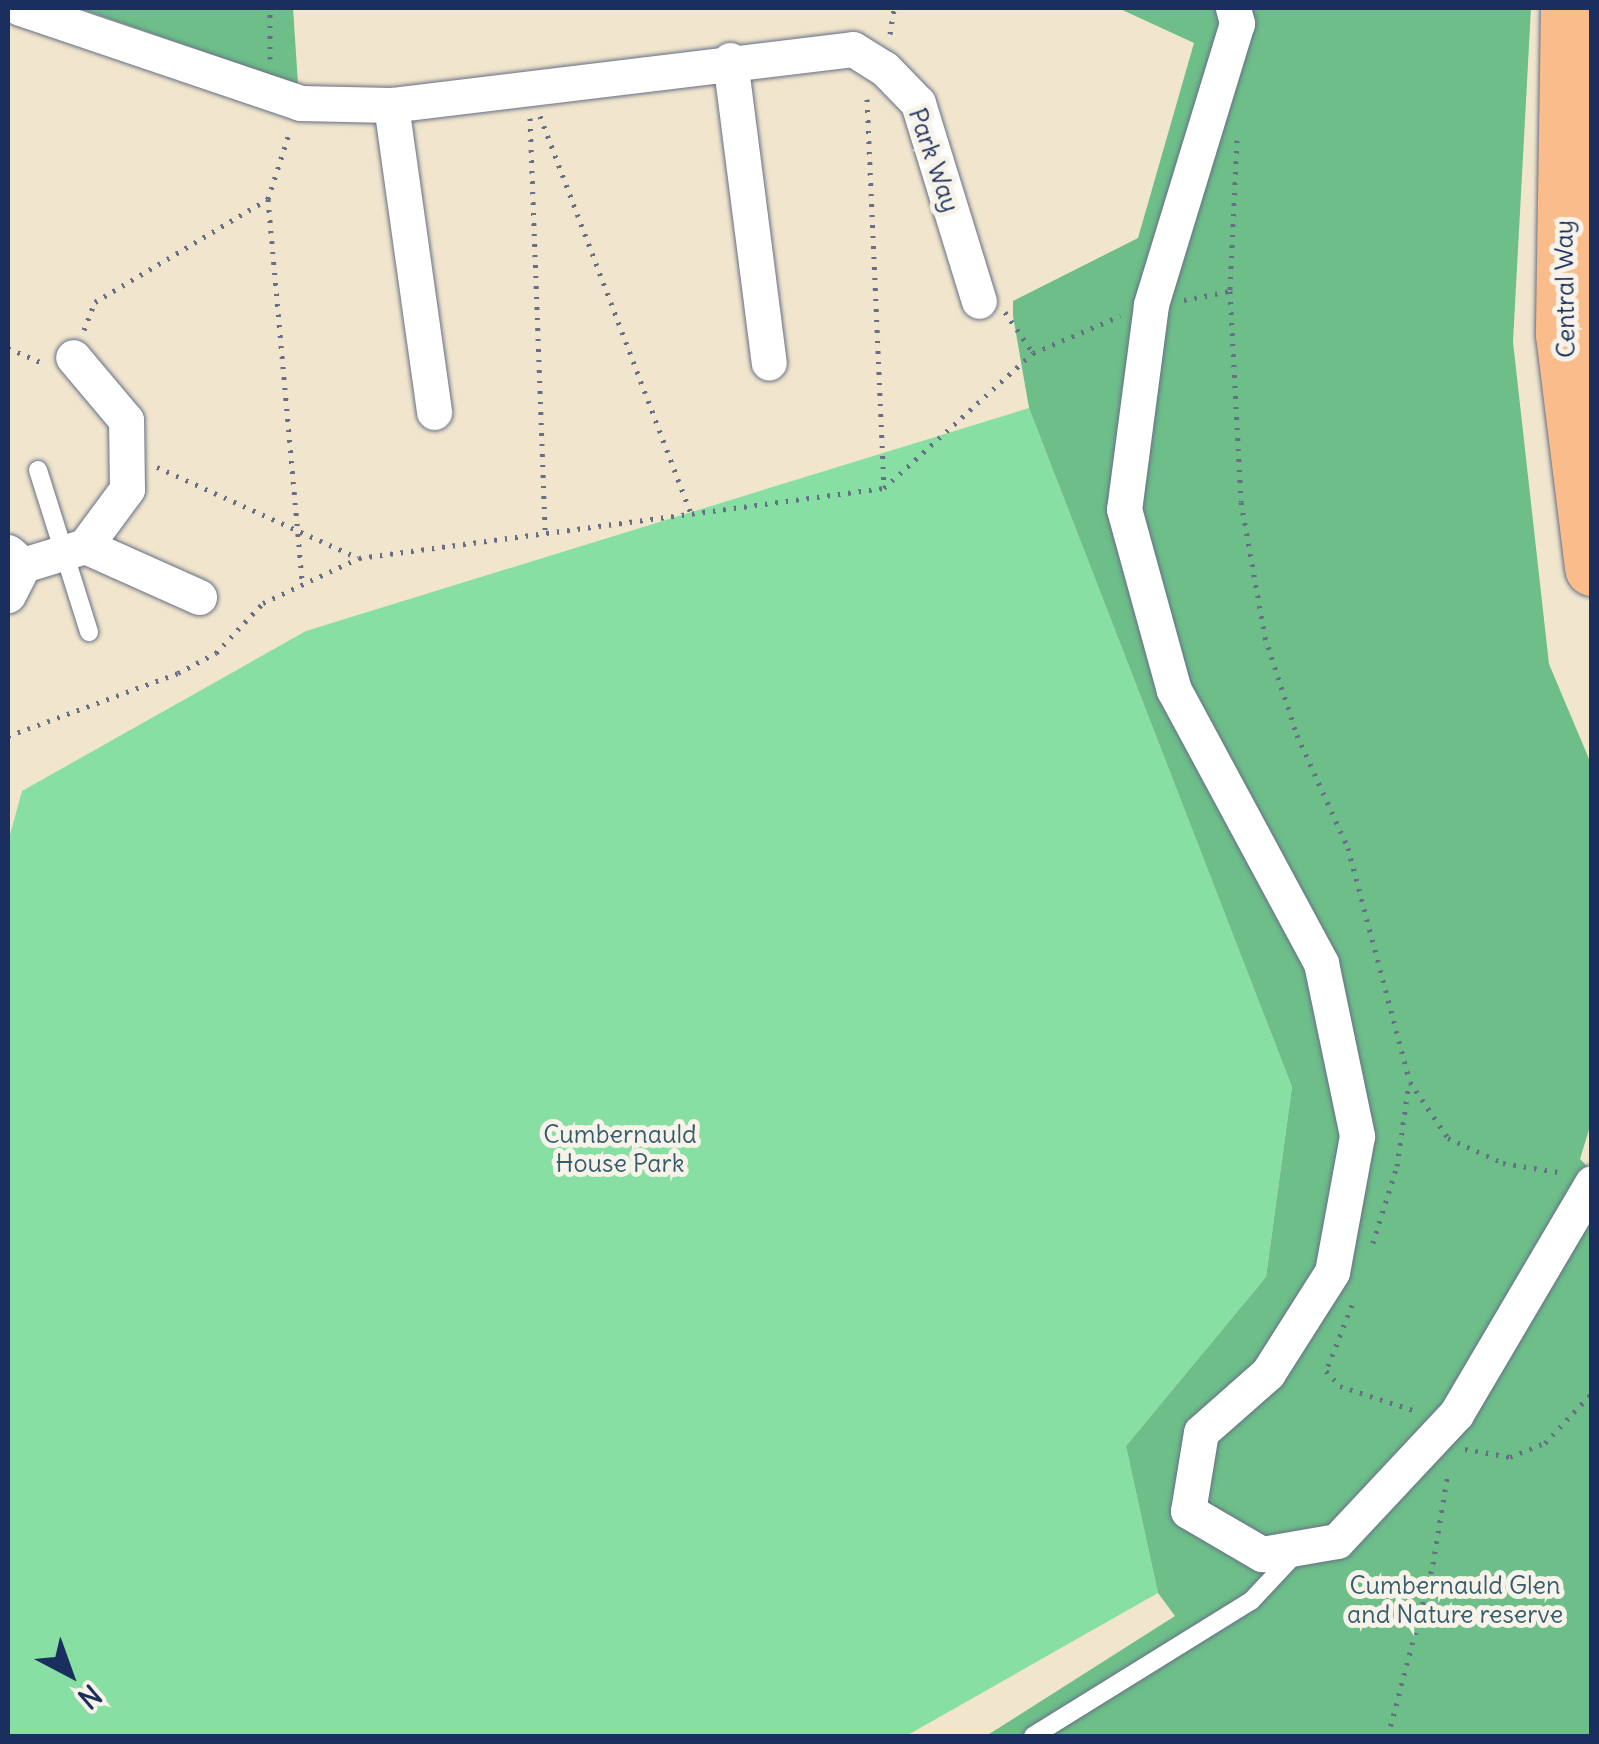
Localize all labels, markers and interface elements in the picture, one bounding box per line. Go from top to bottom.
street label: Park Way [902,104,966,216]
street label: Central Way [1549,220,1581,358]
park label: Cumbernauld House Park [543,1120,697,1179]
park label: Cumbernauld Glen and Nature reserve [1347,1571,1563,1630]
north arrow [20,1624,120,1724]
text: N [71,1677,109,1717]

